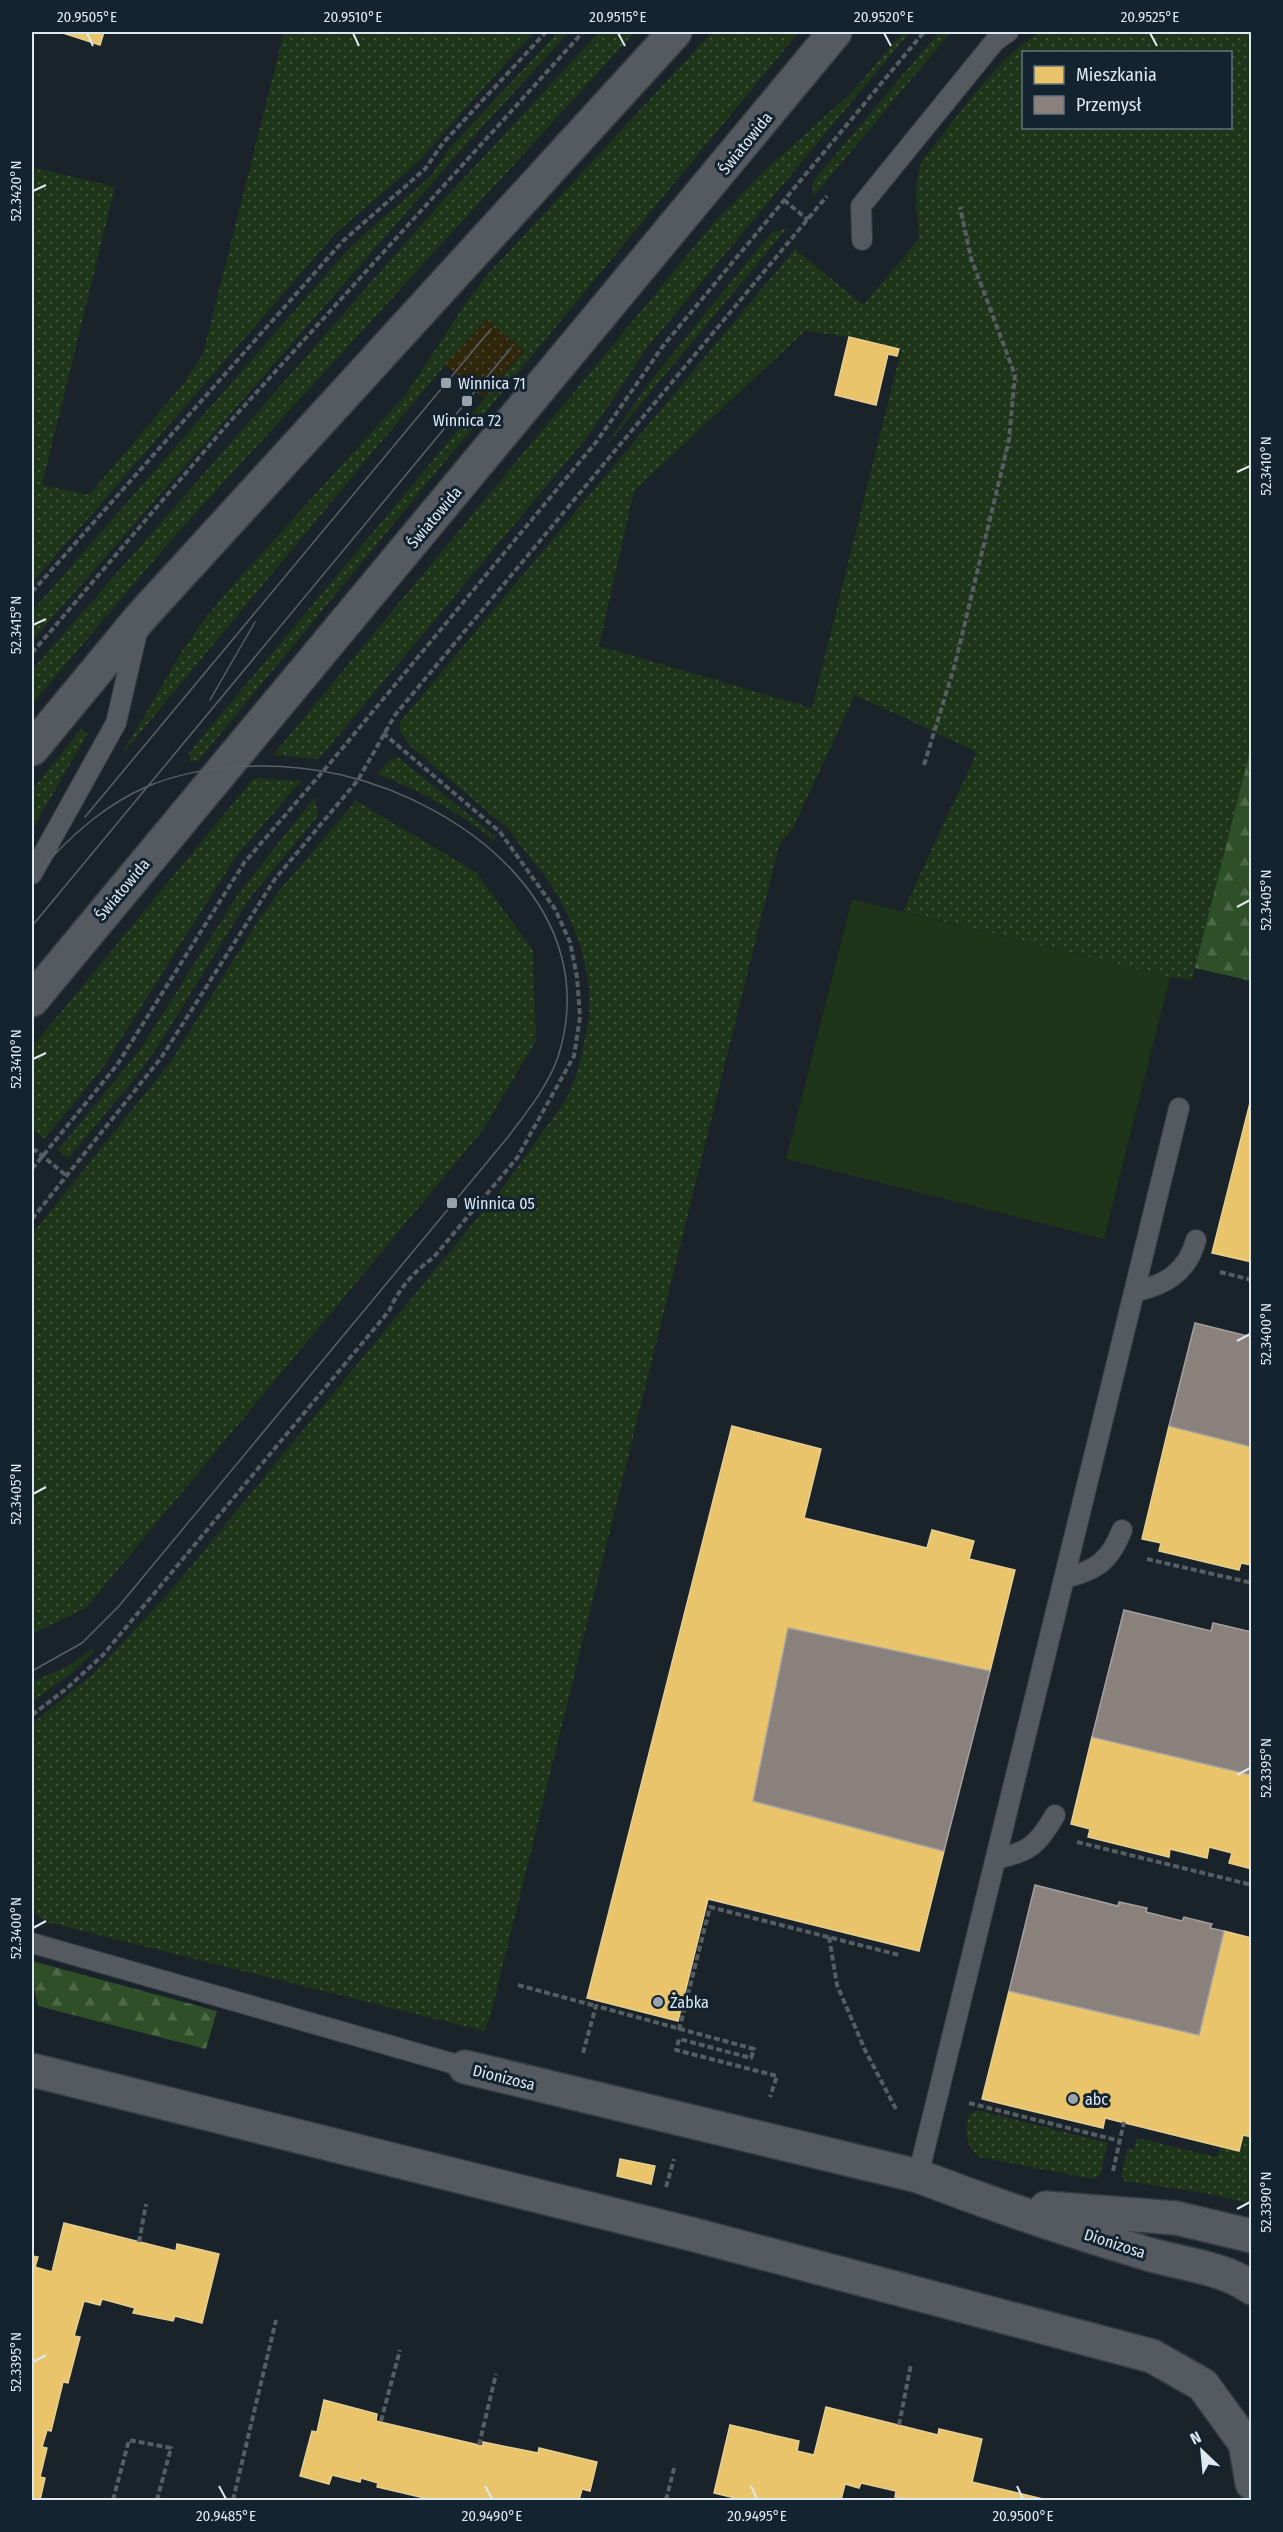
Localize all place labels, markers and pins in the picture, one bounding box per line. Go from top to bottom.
place label: Winnica 71 [458,374,526,393]
marker: Winnica 71 [439,376,453,390]
marker: Winnica 72 [460,394,474,408]
place label: Winnica 72 [433,411,501,430]
place label: Winnica 05 [464,1194,535,1213]
marker: Winnica 05 [445,1196,459,1210]
place label: Żabka [670,1993,709,2012]
marker: Żabka [651,1995,665,2009]
place label: abc [1085,2090,1108,2109]
marker: abc [1066,2092,1080,2106]

